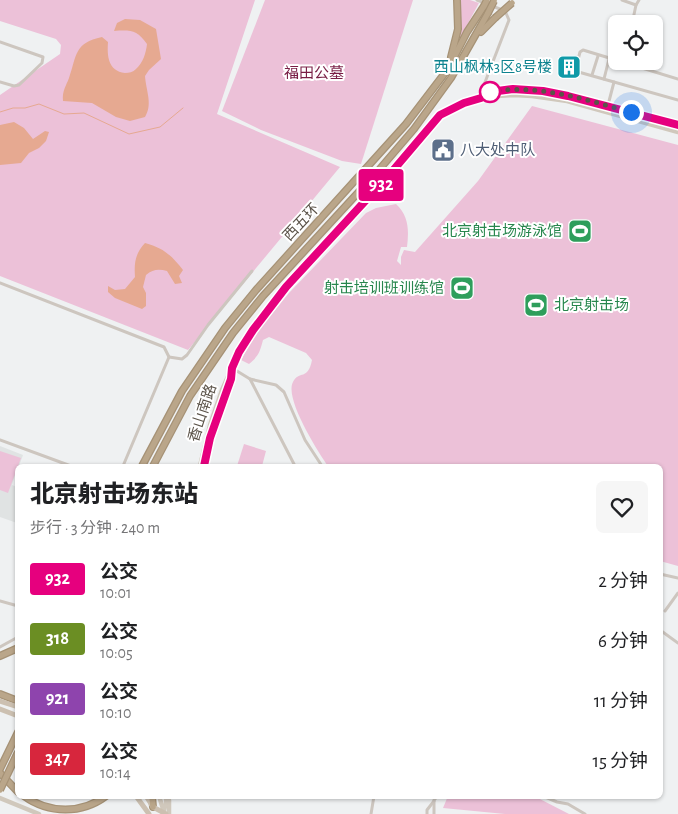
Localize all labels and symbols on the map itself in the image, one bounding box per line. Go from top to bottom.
building icon: 西山枫林3区8号楼 [556,54,582,80]
place label: 西山枫林3区8号楼 [434,59,552,75]
park label: 福田公墓 [284,65,344,81]
unlabelled marker [479,81,501,103]
your location [619,100,644,125]
public building icon: 八大处中队 [430,137,456,163]
place label: 八大处中队 [460,142,535,158]
line badge: 932 [352,169,410,201]
street label: 西五环 [281,201,322,244]
sports icon: 北京射击场游泳馆 [567,218,593,244]
place label: 北京射击场游泳馆 [442,222,562,239]
sports icon: 射击培训班训练馆 [449,275,475,301]
place label: 射击培训班训练馆 [324,279,444,296]
sports icon: 北京射击场 [523,292,549,318]
place label: 北京射击场 [554,296,629,313]
street label: 香山南路 [185,382,219,444]

